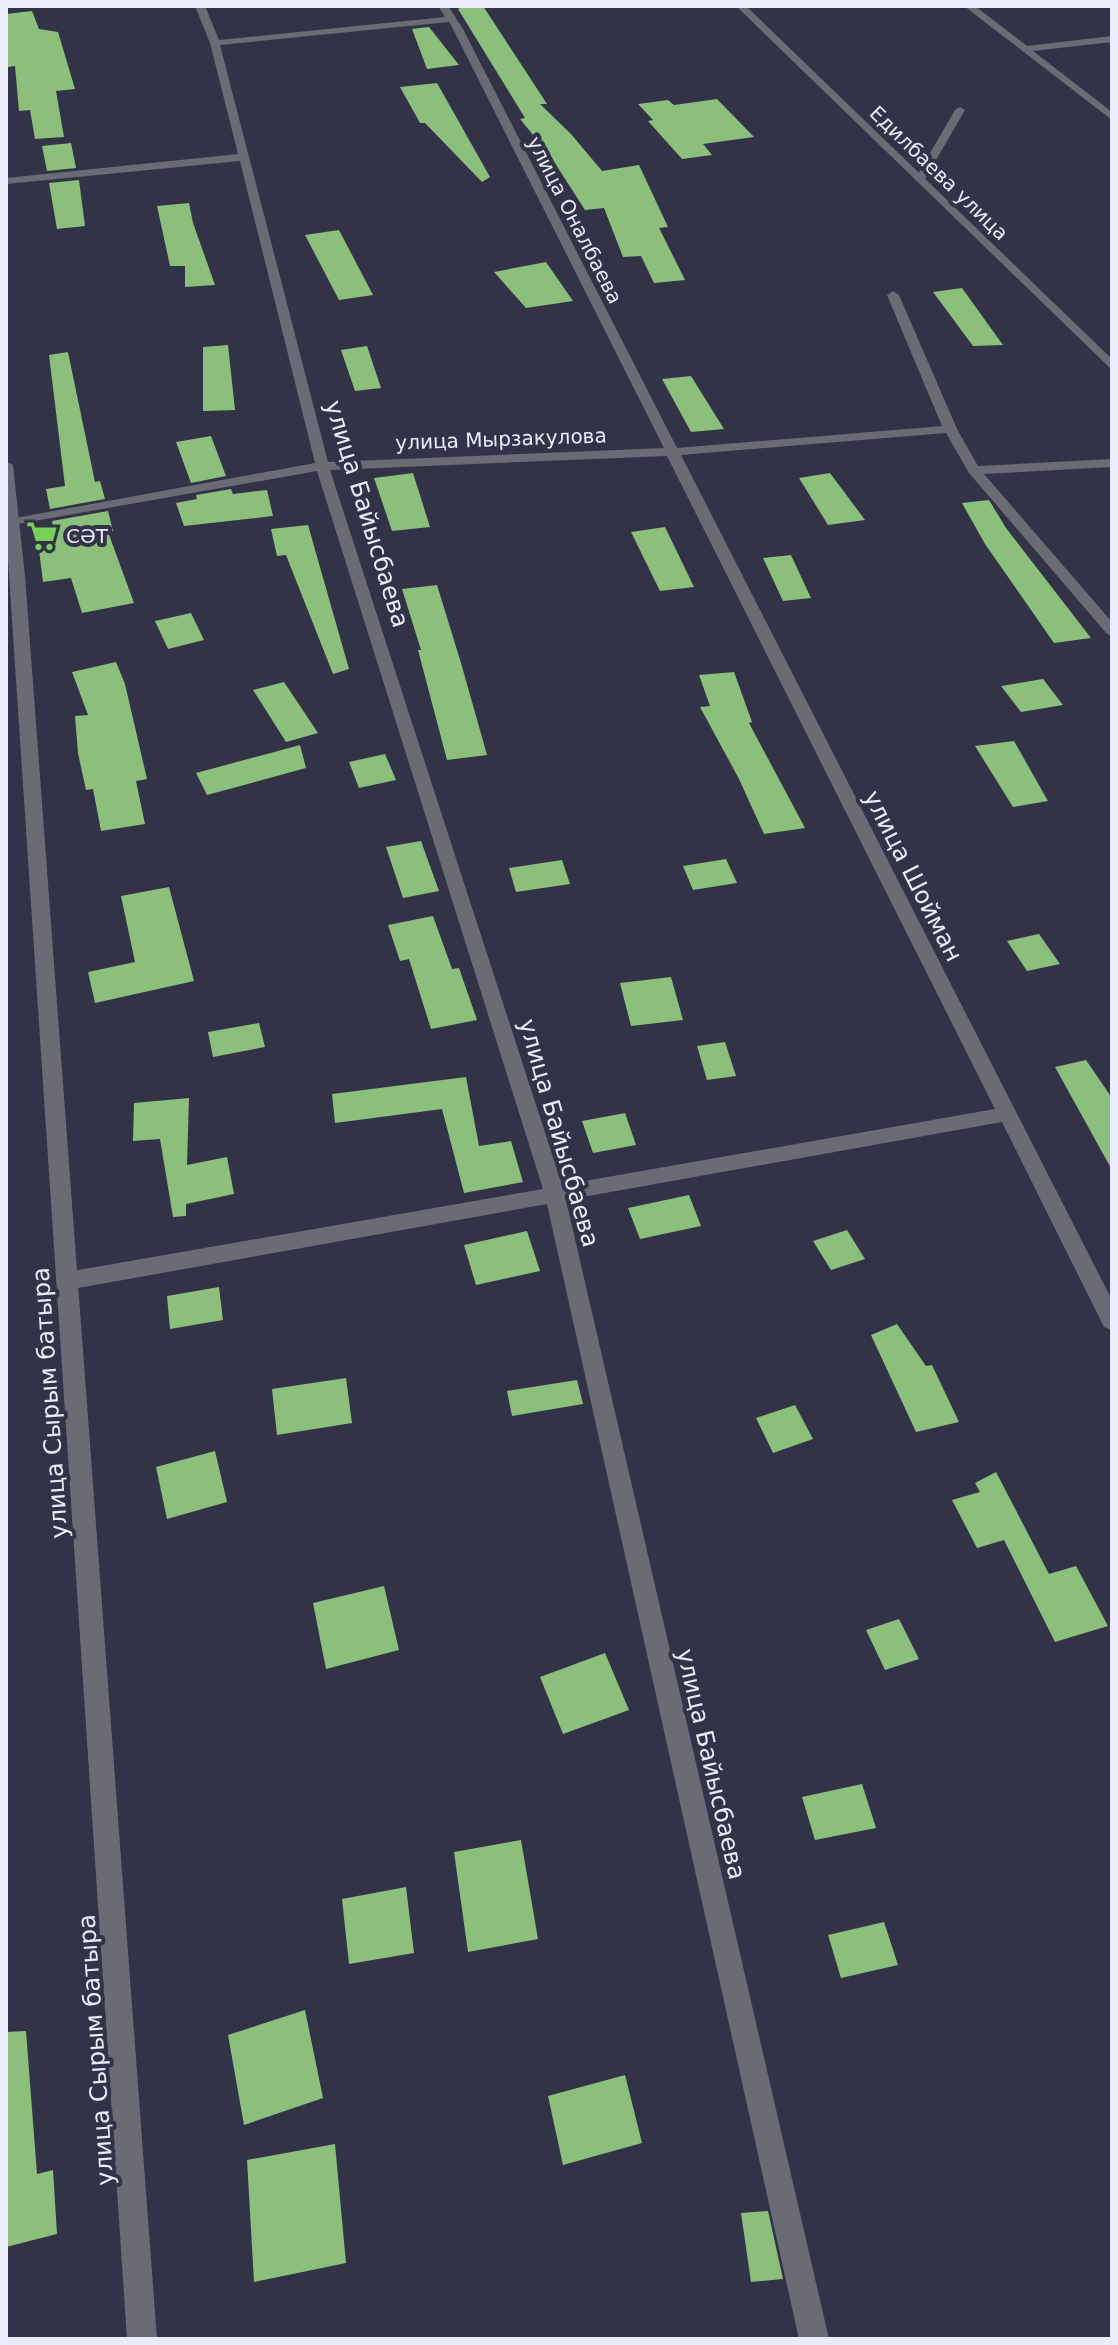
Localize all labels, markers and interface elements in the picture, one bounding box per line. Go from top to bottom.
street label: Едилбаева улица [865,101,1013,245]
street label: улица Оналбаева [522,132,628,308]
street label: улица Байысбаева [319,397,415,631]
street label: улица Мырзакулова [395,423,607,455]
supermarket icon: СƏТ [25,519,59,553]
place label: СƏТ [66,524,109,548]
street label: улица Шойман [858,786,968,966]
street label: улица Байысбаева [513,1016,605,1250]
street label: улица Сырым батыра [27,1266,73,1540]
street label: улица Байысбаева [671,1646,751,1882]
street label: улица Сырым батыра [73,1913,119,2187]

